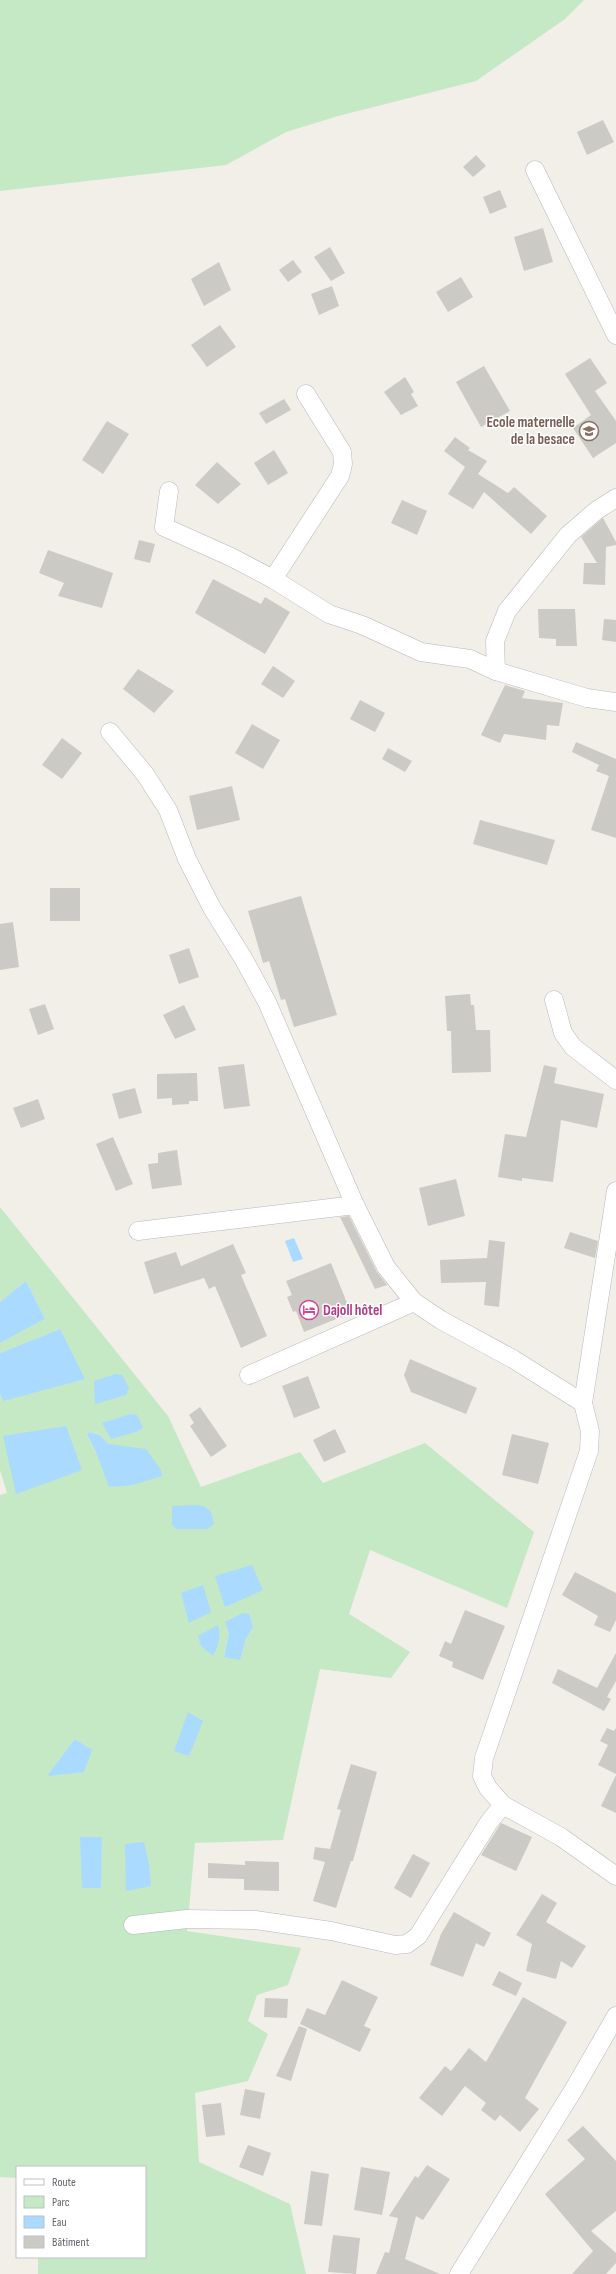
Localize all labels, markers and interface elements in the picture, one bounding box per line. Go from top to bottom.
place label: Ecole maternelle de la besace [486,413,575,449]
school or university icon: Ecole maternelle de la besace [578,420,600,442]
hotel icon: Dajoll hôtel [298,1299,320,1321]
place label: Dajoll hôtel [323,1301,382,1320]
legend [16,2166,146,2258]
text: Route [52,2175,76,2190]
text: Parc [52,2195,70,2210]
text: Eau [52,2215,66,2230]
text: Bâtiment [52,2235,90,2250]

